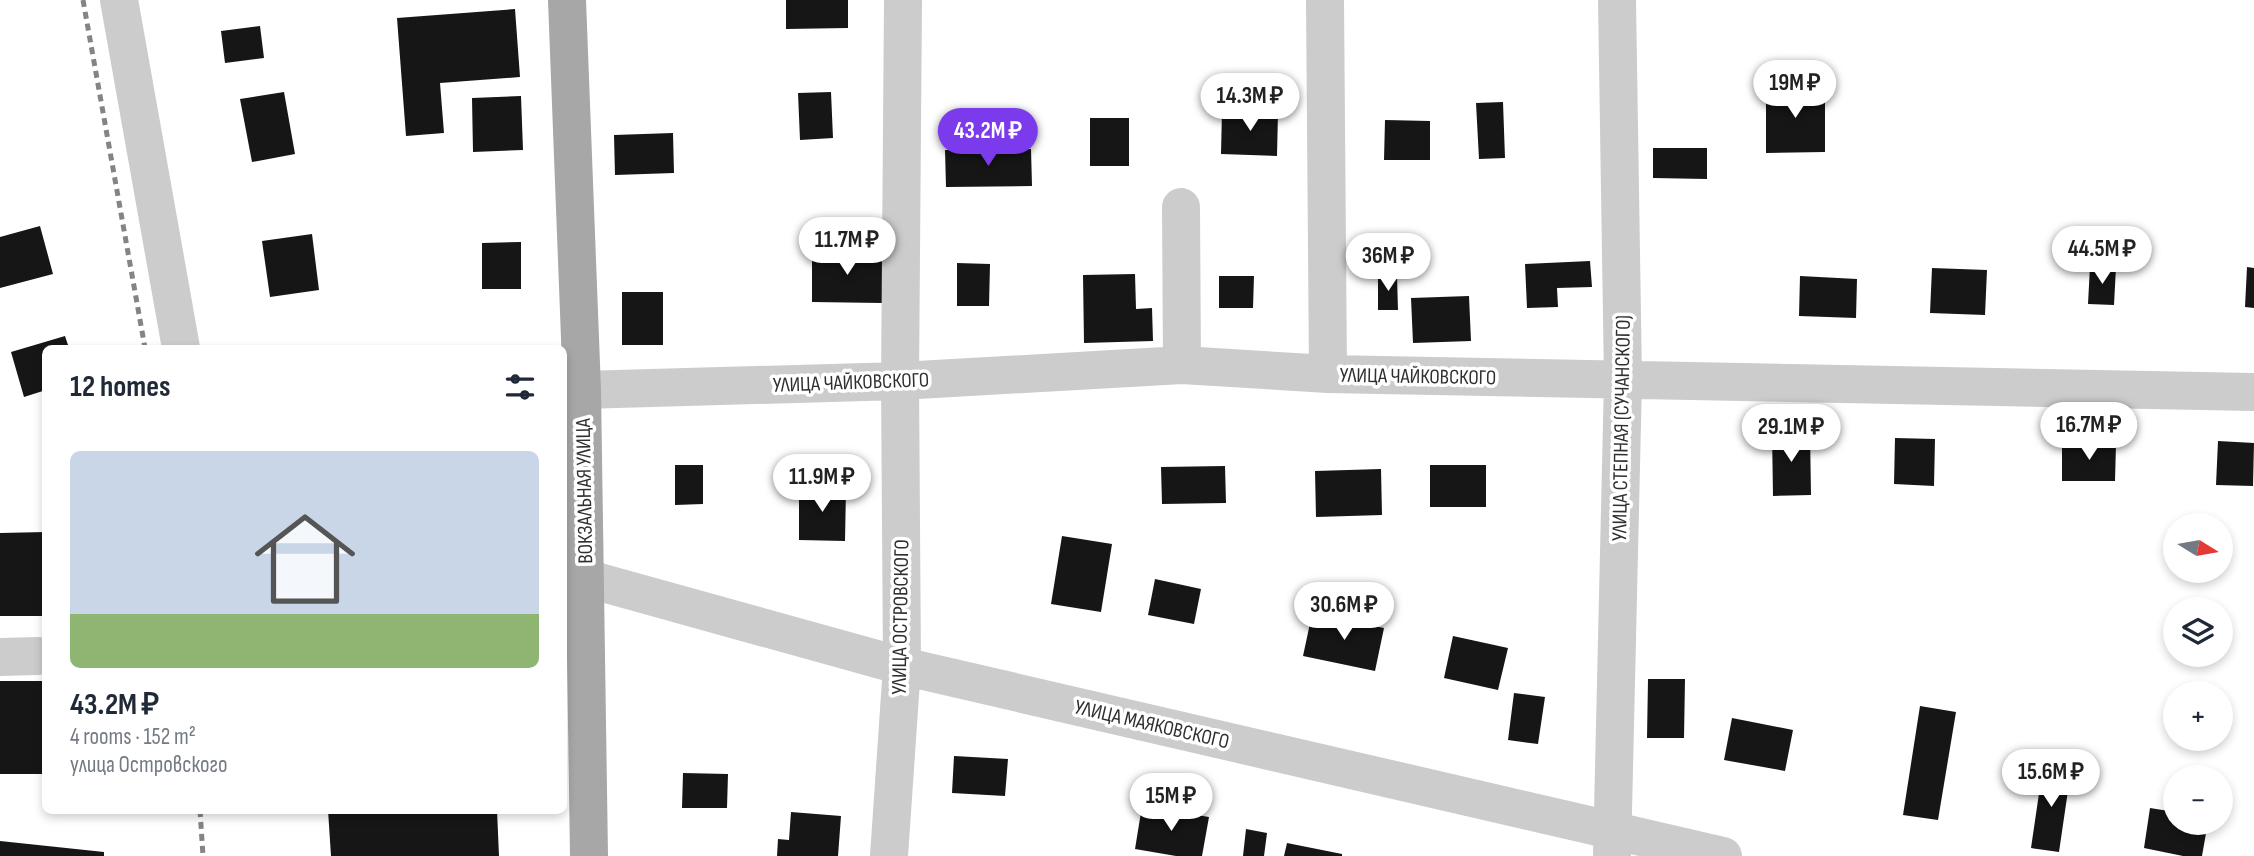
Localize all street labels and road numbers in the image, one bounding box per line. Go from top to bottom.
street label: УЛИЦА СТЕПНАЯ (СУЧАНСКОГО) [1607,315,1636,541]
street label: УЛИЦА ЧАЙКОВСКОГО [1340,363,1496,390]
street label: УЛИЦА ЧАЙКОВСКОГО [772,367,930,398]
street label: ВОКЗАЛЬНАЯ УЛИЦА [571,417,598,564]
street label: УЛИЦА ОСТРОВСКОГО [887,539,914,695]
street label: УЛИЦА МАЯКОВСКОГО [1072,695,1232,754]

